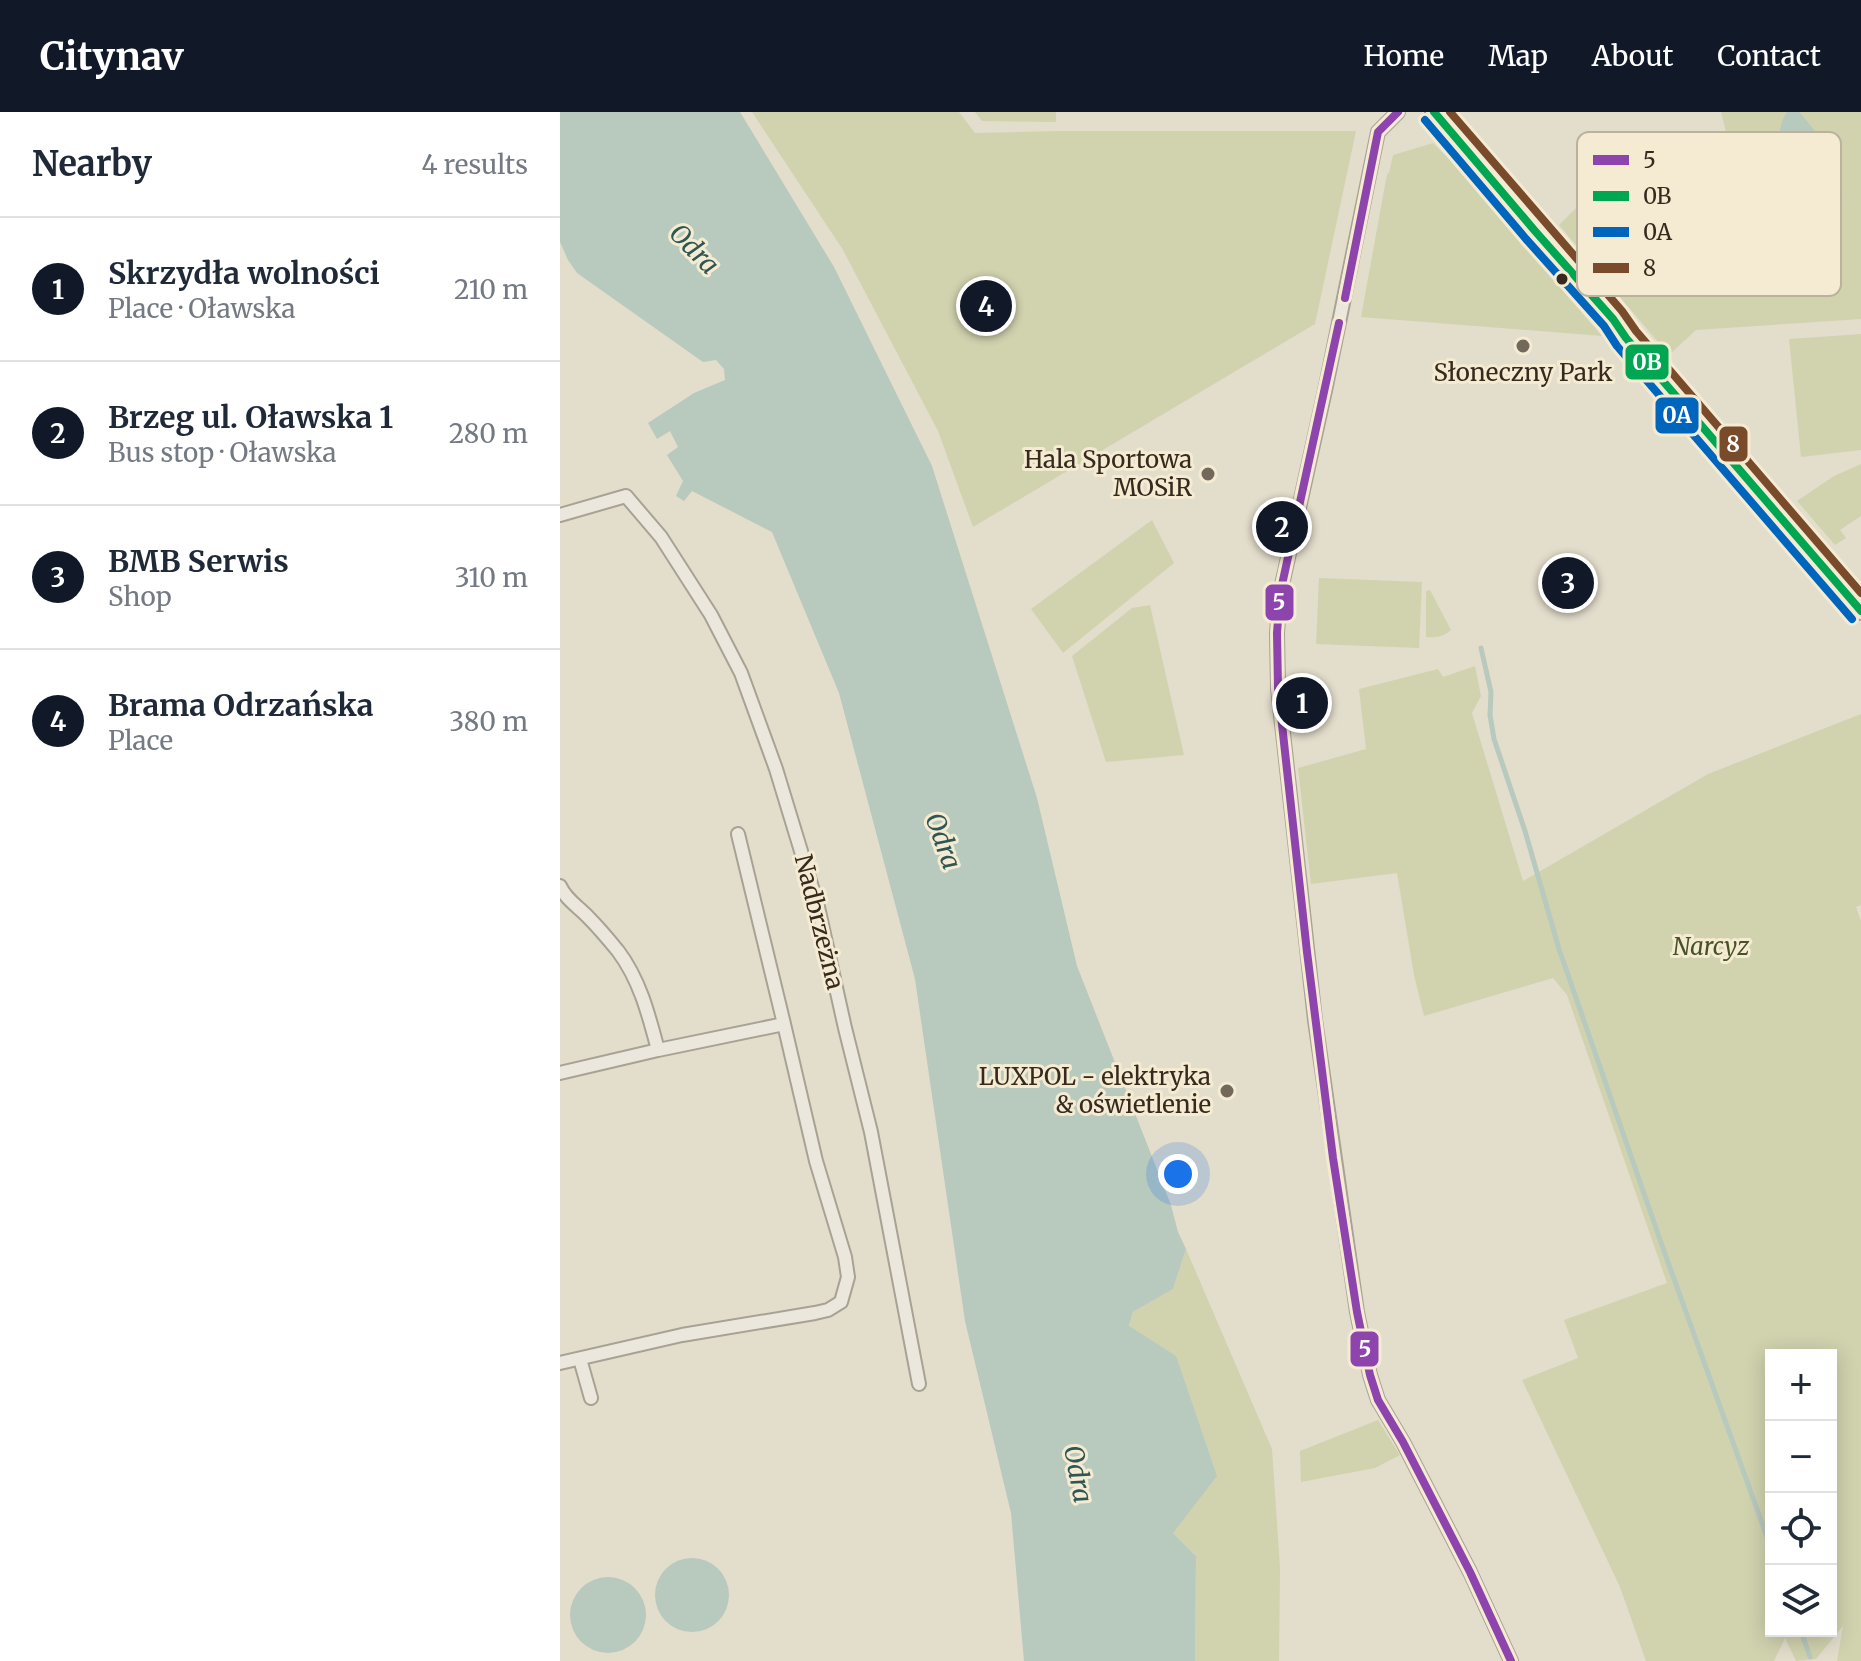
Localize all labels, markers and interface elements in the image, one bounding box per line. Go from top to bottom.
text: Citynav [40,33,184,80]
text: Home [1363,38,1444,74]
text: Map [1488,38,1548,74]
text: About [1592,38,1673,74]
text: Contact [1717,38,1821,74]
legend [1577,132,1841,296]
text: Nearby [32,143,152,185]
text: 5 [1643,146,1656,174]
text: 4 results [421,148,528,181]
text: 0B [1643,182,1672,210]
water label: Odra [662,216,726,281]
text: 0A [1643,218,1673,246]
text: Skrzydła wolności [108,254,380,292]
text: 8 [1643,254,1656,282]
unlabelled marker [1554,271,1570,287]
text: 1 [52,273,64,306]
text: 210 m [454,273,528,306]
pin: 4 [960,276,1012,336]
text: Place · Oławska [108,292,295,325]
marker: Słoneczny Park [1514,337,1532,355]
line badge: 0B [1624,343,1670,381]
text: 0B [1632,348,1662,376]
place label: Słoneczny Park [1434,357,1613,388]
line badge: 0A [1654,396,1700,435]
text: Brzeg ul. Oławska 1 [108,398,393,436]
text: 0A [1662,401,1692,429]
text: 2 [50,417,66,450]
text: 280 m [449,417,528,450]
line badge: 8 [1718,425,1749,463]
text: 8 [1726,430,1740,458]
text: Bus stop · Oławska [108,436,336,469]
place label: Hala Sportowa MOSiR [1024,444,1192,503]
marker: Hala Sportowa MOSiR [1199,465,1217,483]
pin: 2 [1256,497,1308,557]
text: BMB Serwis [108,542,289,580]
pin: 3 [1542,553,1594,613]
text: 3 [51,561,65,594]
text: 310 m [455,561,528,594]
text: Shop [108,580,172,613]
line badge: 5 [1264,583,1295,622]
text: 5 [1273,588,1285,616]
pin: 1 [1276,673,1328,733]
text: Brama Odrzańska [108,686,374,724]
text: 4 [50,705,66,738]
text: 380 m [449,705,528,738]
text: Place [108,724,173,757]
water label: Odra [918,808,969,874]
street label: Nadbrzeżna [788,851,851,993]
park label: Narcyz [1673,931,1750,962]
place label: LUXPOL - elektryka & oświetlenie [979,1061,1211,1120]
marker: LUXPOL - elektryka & oświetlenie [1218,1082,1236,1100]
your location [1158,1154,1198,1194]
line badge: 5 [1349,1330,1380,1368]
text: 5 [1359,1335,1371,1363]
map controls [1765,1349,1837,1637]
button: + [1765,1349,1837,1421]
button: − [1765,1421,1837,1493]
water label: Odra [1057,1442,1100,1505]
button: locate [1765,1493,1837,1565]
button: layers [1765,1565,1837,1637]

